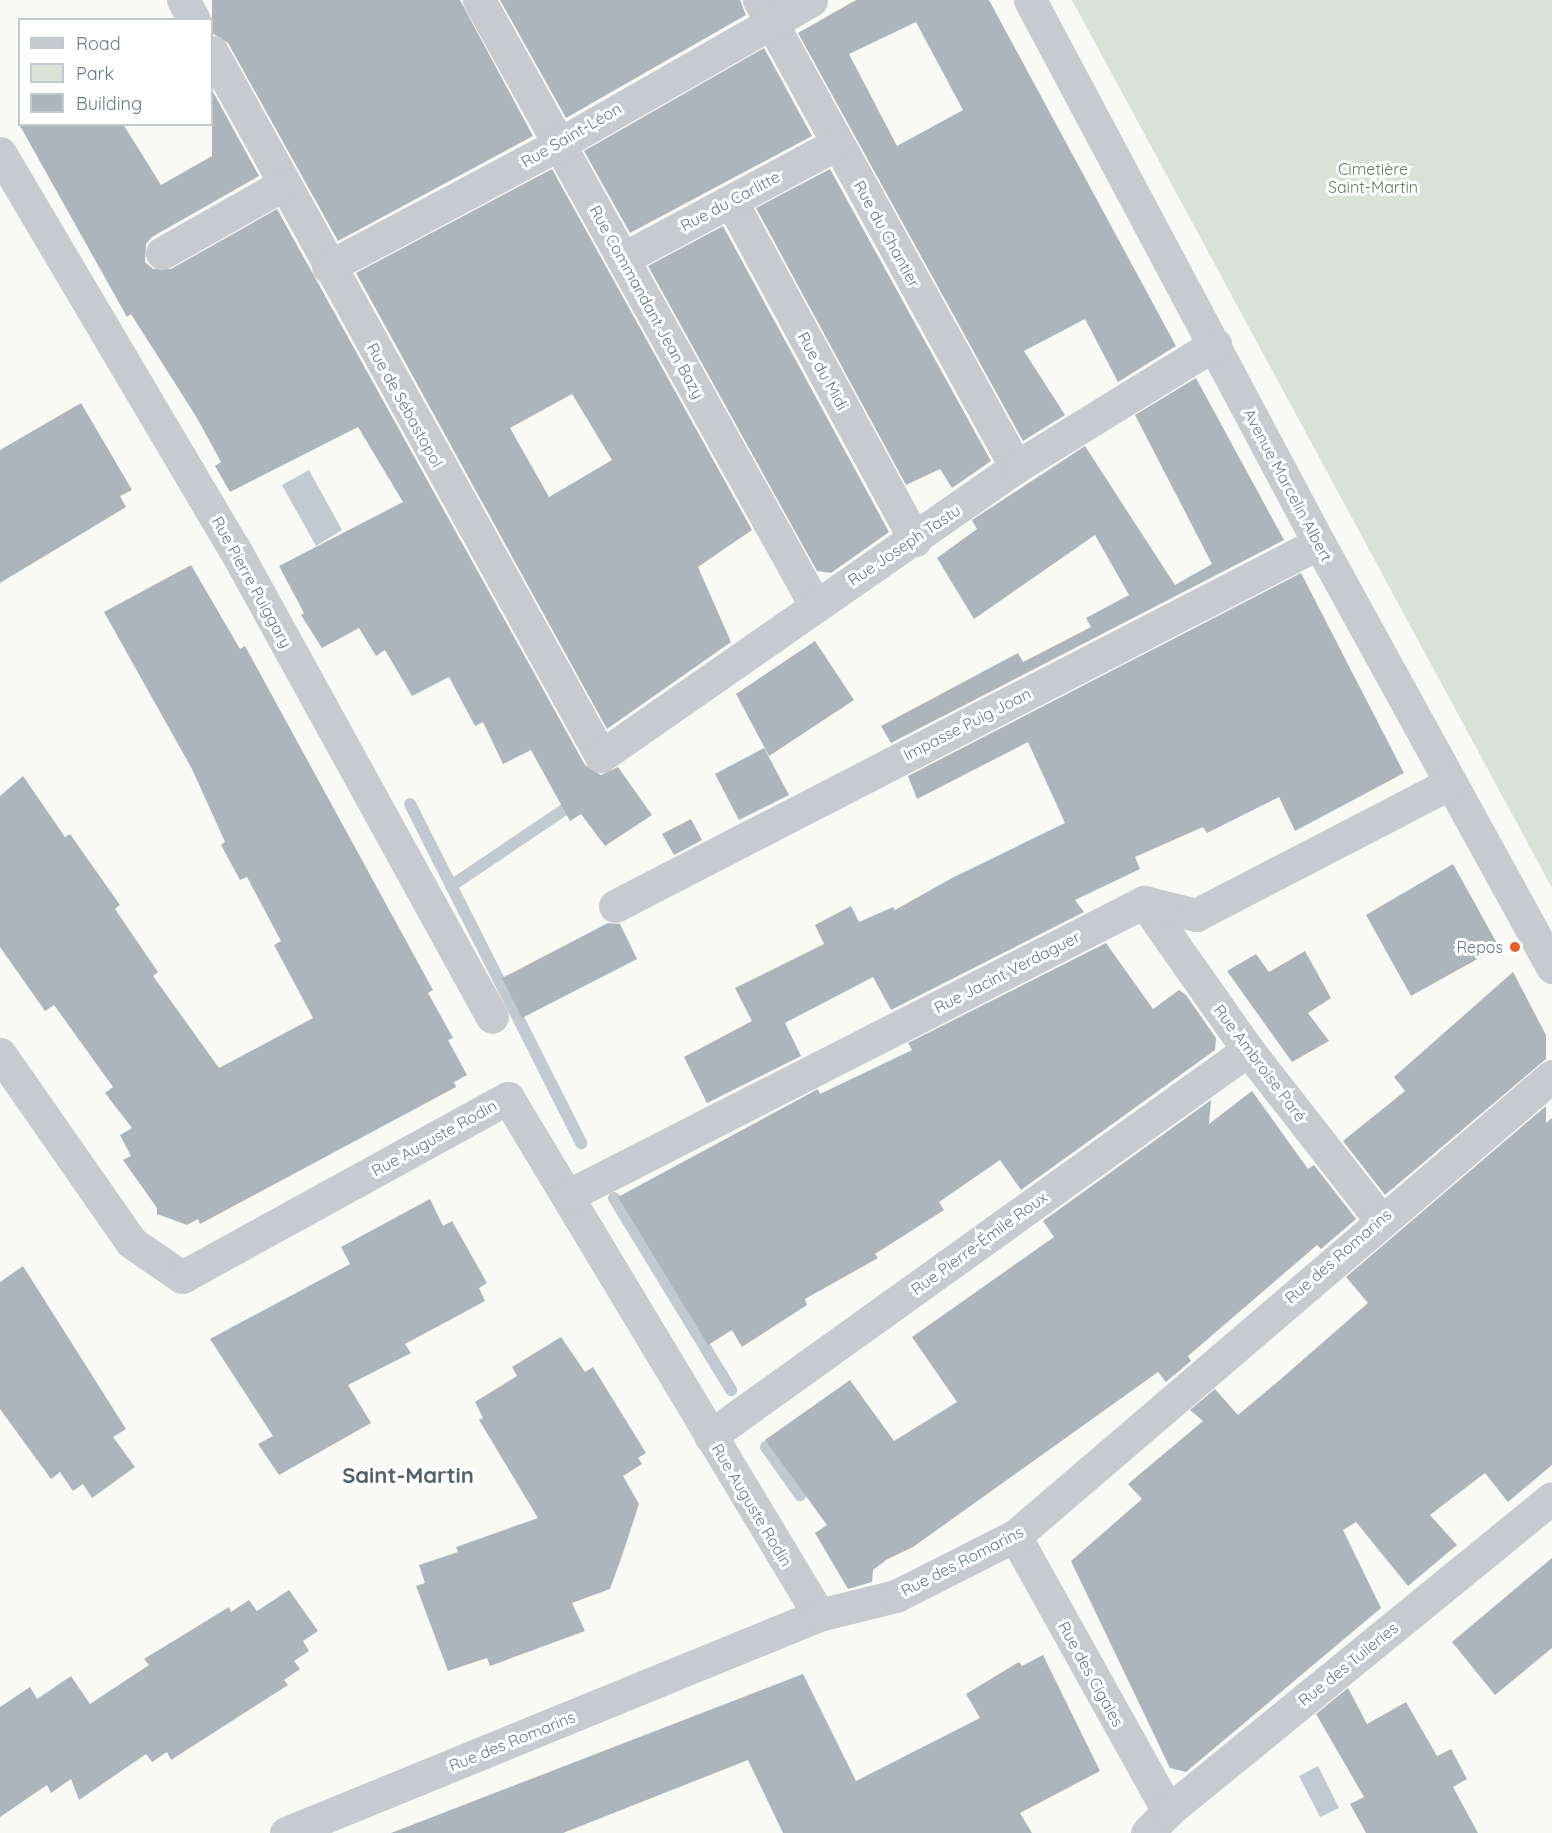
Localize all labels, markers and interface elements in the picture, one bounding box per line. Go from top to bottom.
legend [18,18,213,126]
text: Road [76,32,121,55]
text: Park [76,62,114,85]
text: Building [76,92,142,115]
street label: Rue Saint-Léon [517,99,625,171]
park label: Cimetière Saint-Martin [1328,159,1418,197]
street label: Rue du Carlitte [677,167,783,235]
street label: Rue du Chantier [850,177,924,291]
street label: Rue Commandant Jean Bazy [586,202,708,402]
street label: Rue du Midi [794,329,852,413]
street label: Rue de Sébastopol [363,339,447,471]
street label: Avenue Marcelin Albert [1240,405,1336,565]
street label: Rue Joseph Tastu [844,500,964,590]
street label: Rue Pierre Puiggary [208,513,296,651]
street label: Impasse Puig Joan [900,684,1034,764]
street label: Rue Jacint Verdaguer [931,927,1083,1017]
place label: Repos [1456,937,1503,957]
marker: Repos [1508,940,1522,954]
street label: Rue Ambroise Paré [1210,1001,1310,1125]
street label: Rue Auguste Rodin [368,1096,500,1180]
street label: Rue Pierre-Émile Roux [907,1187,1051,1299]
street label: Rue des Romarins [1281,1205,1395,1307]
street label: Rue Auguste Rodin [708,1440,796,1570]
district label: Saint-Martin [342,1463,474,1489]
street label: Rue des Romarins [898,1522,1026,1600]
street label: Rue des Cigales [1054,1618,1128,1730]
street label: Rue des Tuileries [1294,1618,1402,1710]
street label: Rue des Romarins [446,1707,578,1775]

